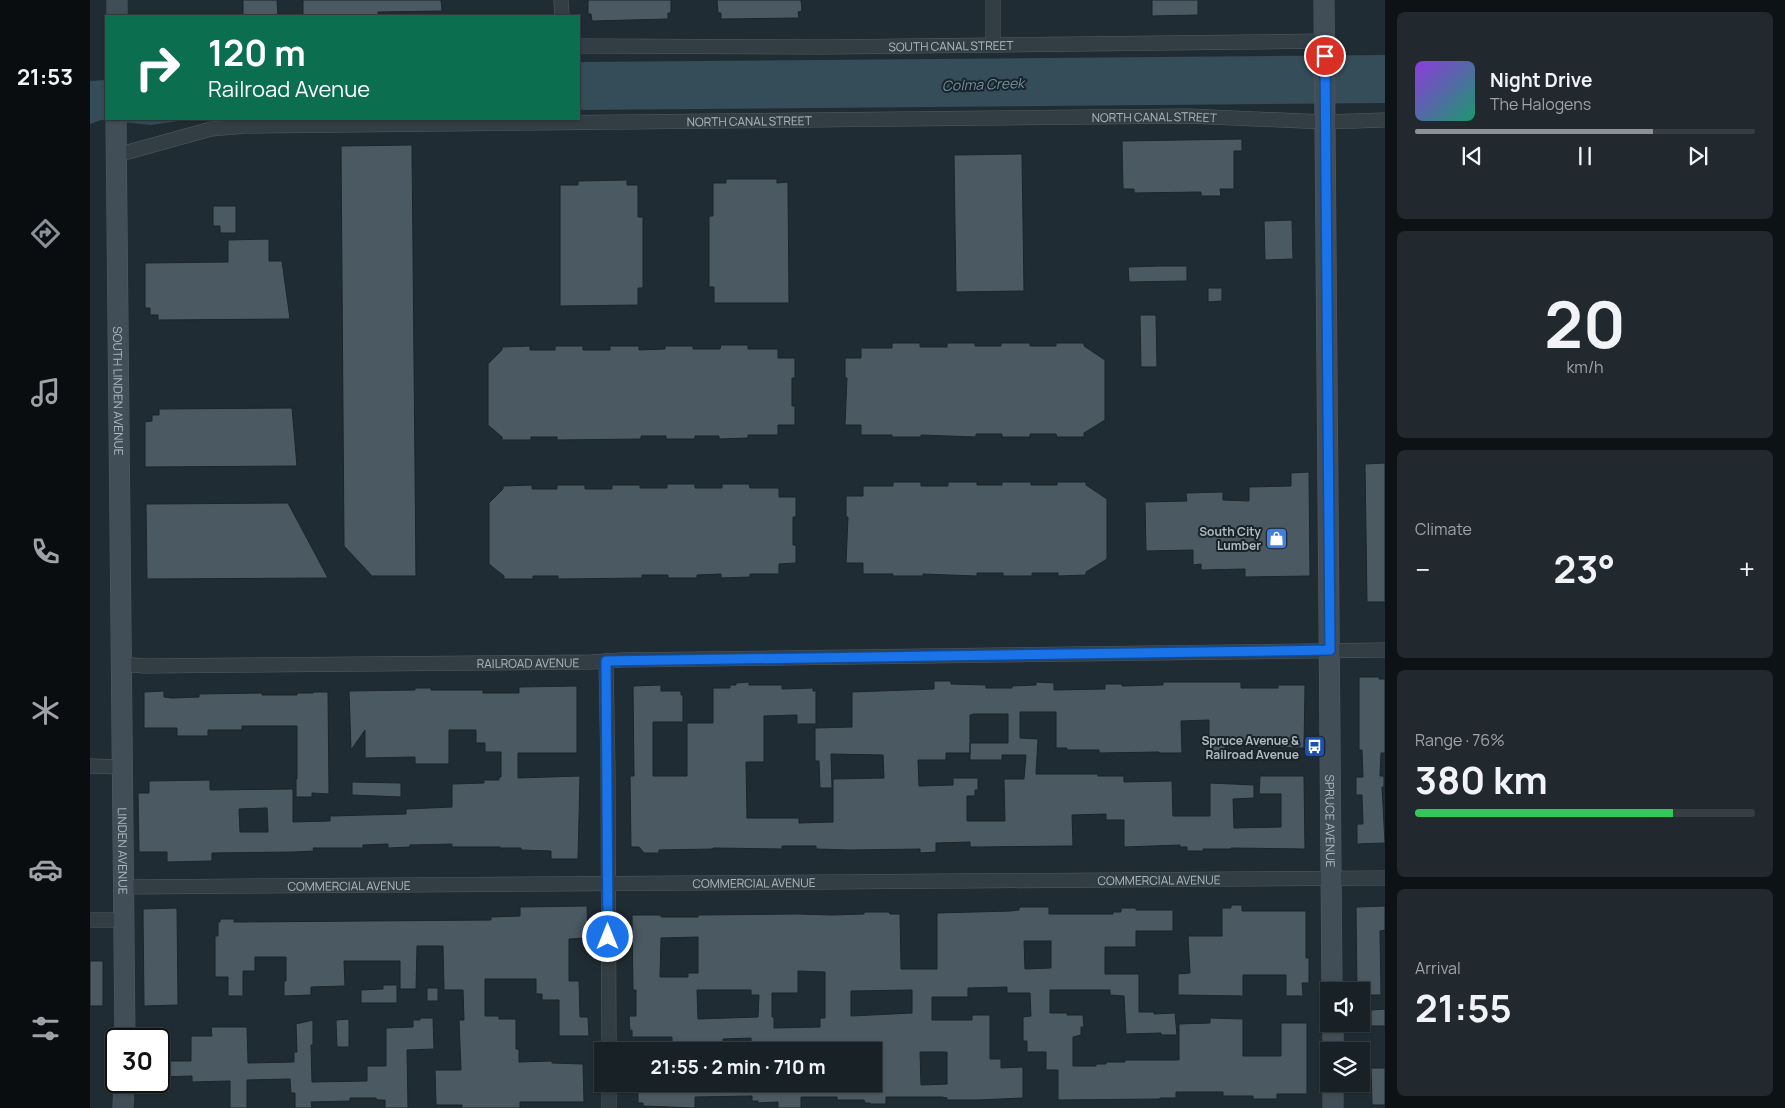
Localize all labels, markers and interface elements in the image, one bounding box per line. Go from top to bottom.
text: 120 m [208,29,306,77]
icon: right [125,35,190,100]
pin [1304,35,1346,77]
street label: SOUTH CANAL STREET [888,36,1014,55]
icon: arrive [1311,42,1339,70]
text: 21:53 [17,62,73,92]
text: Night Drive [1490,67,1592,93]
water label: Colma Creek [942,73,1026,95]
text: Railroad Avenue [208,74,370,104]
text: The Halogens [1490,93,1591,115]
street label: NORTH CANAL STREET [1092,107,1218,126]
street label: NORTH CANAL STREET [687,111,813,130]
icon: previous [1458,142,1486,170]
icon: pause [1571,142,1599,170]
icon: next [1684,142,1712,170]
icon: directions [28,216,63,251]
text: 20 [1544,279,1626,368]
street label: SOUTH LINDEN AVENUE [110,326,128,456]
text: km/h [1566,356,1604,378]
icon: music [28,375,63,410]
text: Climate [1415,518,1472,540]
place label: South City Lumber [1199,523,1261,554]
shop icon: South City Lumber [1265,526,1289,550]
icon: phone [28,534,63,569]
text: 23° [1554,542,1615,594]
text: − [1415,550,1430,588]
text: + [1739,550,1755,588]
street label: RAILROAD AVENUE [477,654,579,672]
icon: climate [28,693,63,728]
text: Range · 76% [1415,729,1505,751]
place label: Spruce Avenue & Railroad Avenue [1201,732,1299,763]
bus stop icon: Spruce Avenue & Railroad Avenue [1303,735,1327,759]
text: 380 km [1415,753,1548,805]
street label: SPRUCE AVENUE [1322,774,1340,868]
street label: LINDEN AVENUE [114,807,132,895]
icon: car [28,852,63,887]
street label: COMMERCIAL AVENUE [1097,871,1221,889]
street label: COMMERCIAL AVENUE [692,874,816,891]
street label: COMMERCIAL AVENUE [287,876,411,894]
position arrow [581,910,633,962]
text: Arrival [1415,957,1461,979]
text: 21:55 [1415,981,1512,1033]
map controls [1320,982,1370,1092]
button: sound [1320,982,1370,1032]
icon: filters [28,1011,63,1046]
speed limit sign: 30 [105,1028,170,1093]
button: layers [1320,1042,1370,1092]
text: 21:55 · 2 min · 710 m [651,1054,826,1080]

